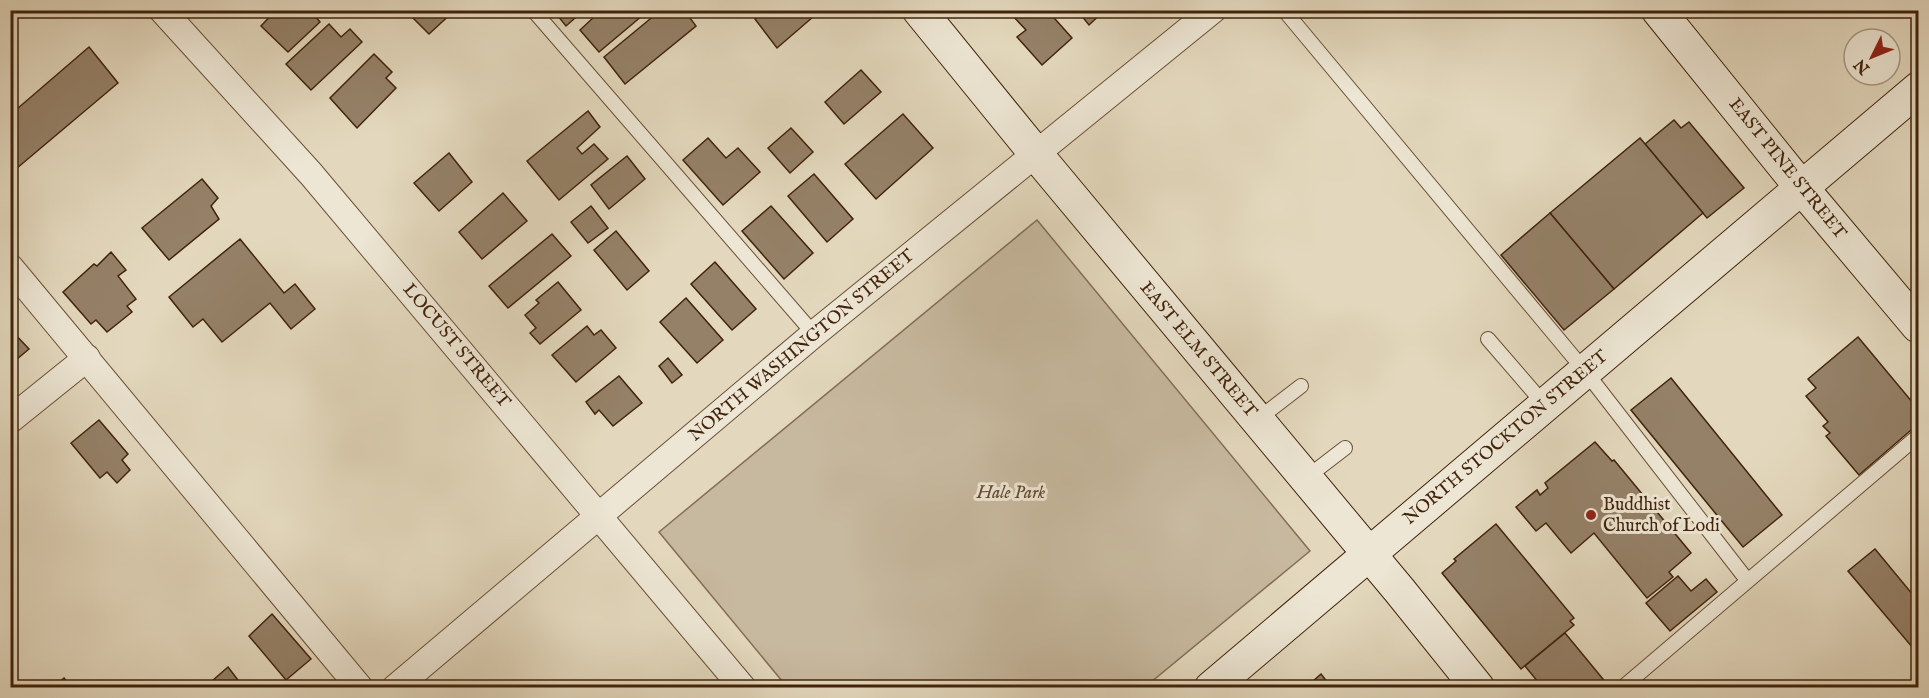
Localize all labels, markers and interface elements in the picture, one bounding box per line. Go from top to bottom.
north arrow [1842,27,1902,87]
text: N [1850,54,1875,78]
street label: EAST PINE STREET [1723,94,1851,244]
street label: NORTH WASHINGTON STREET [684,245,920,447]
street label: EAST ELM STREET [1134,277,1262,423]
street label: LOCUST STREET [397,279,515,413]
street label: NORTH STOCKTON STREET [1399,346,1613,530]
park label: Hale Park [976,482,1045,505]
place label: Buddhist Church of Lodi [1603,494,1720,538]
marker: Buddhist Church of Lodi [1584,508,1598,522]

